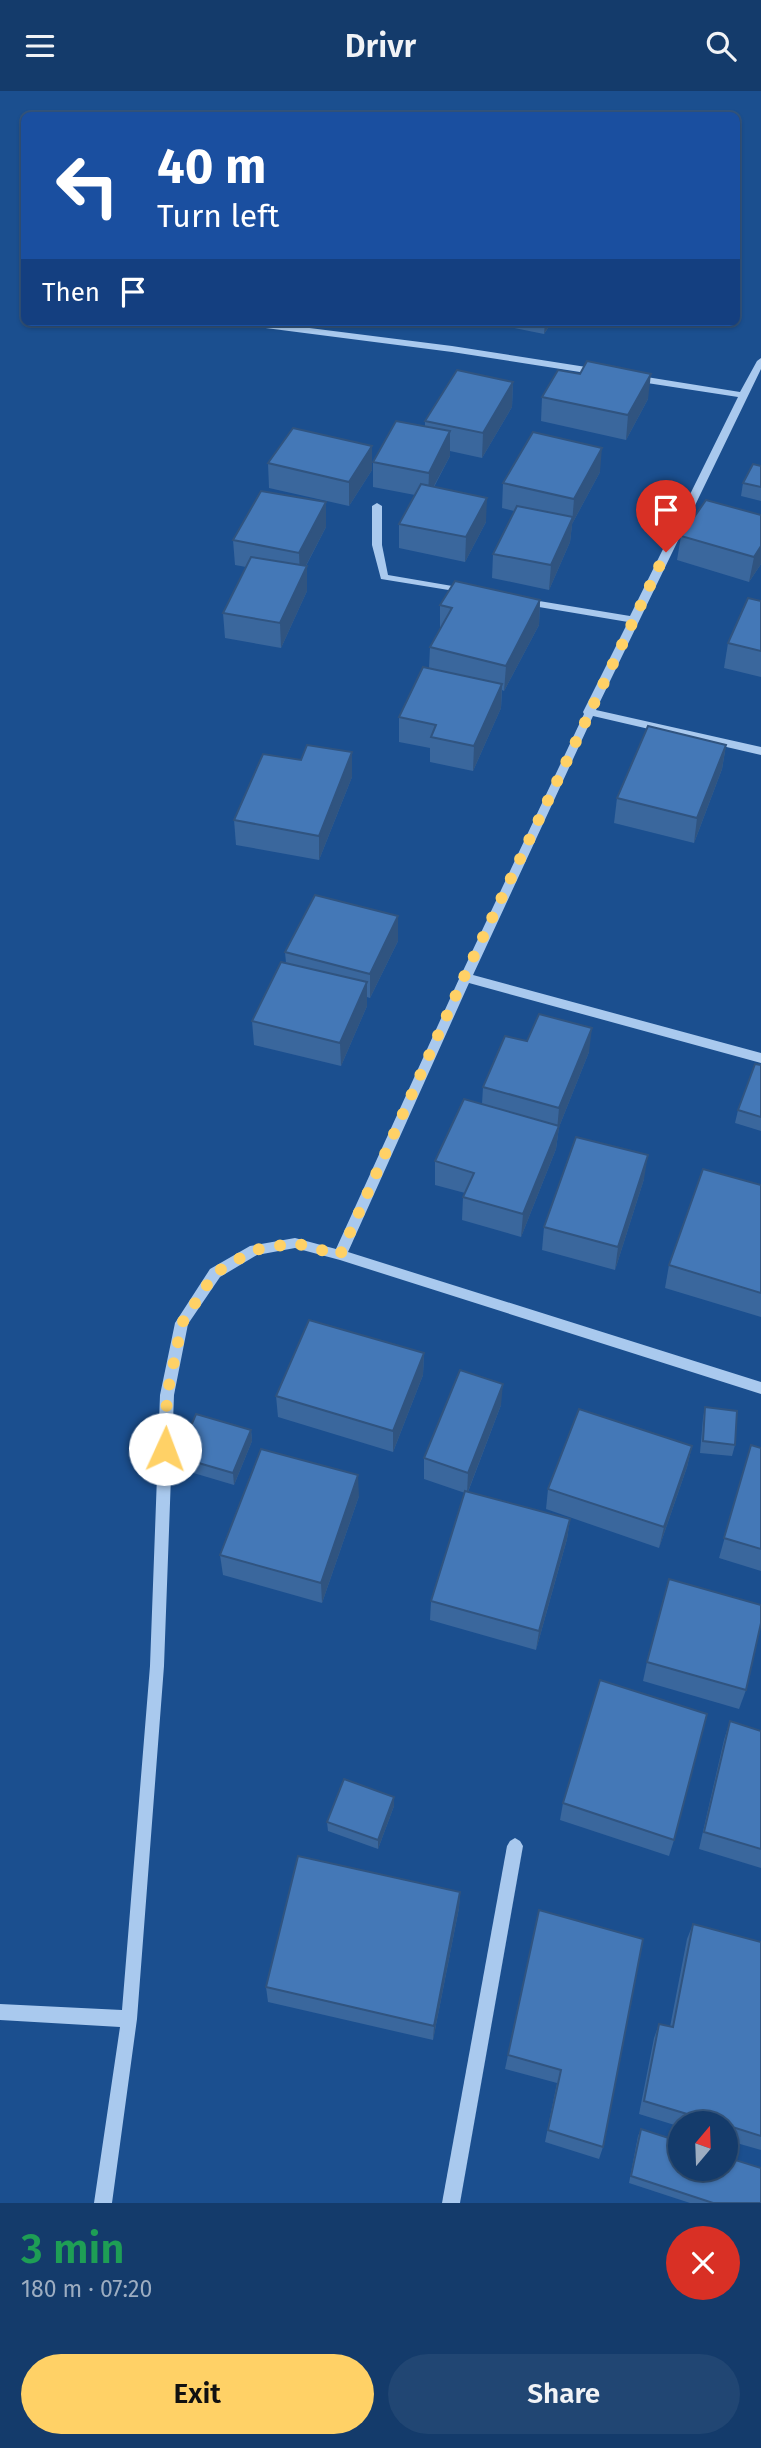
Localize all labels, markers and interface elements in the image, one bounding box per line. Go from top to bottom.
icon: menu [21,27,59,65]
text: Drivr [345,27,416,65]
icon: search [702,27,740,65]
text: 40 m [157,137,266,196]
icon: left [42,140,133,231]
text: Turn left [157,197,279,235]
icon: arrive [114,273,152,311]
text: Then [42,277,100,308]
pin [636,480,696,552]
icon: arrive [647,491,685,529]
position arrow [128,1412,202,1486]
north arrow [668,2111,738,2181]
map controls [668,2111,738,2181]
text: 3 min [21,2224,125,2274]
button: close [666,2226,740,2300]
text: 180 m · 07:20 [21,2275,152,2303]
button: Exit [21,2354,374,2434]
button: Share [388,2354,740,2434]

